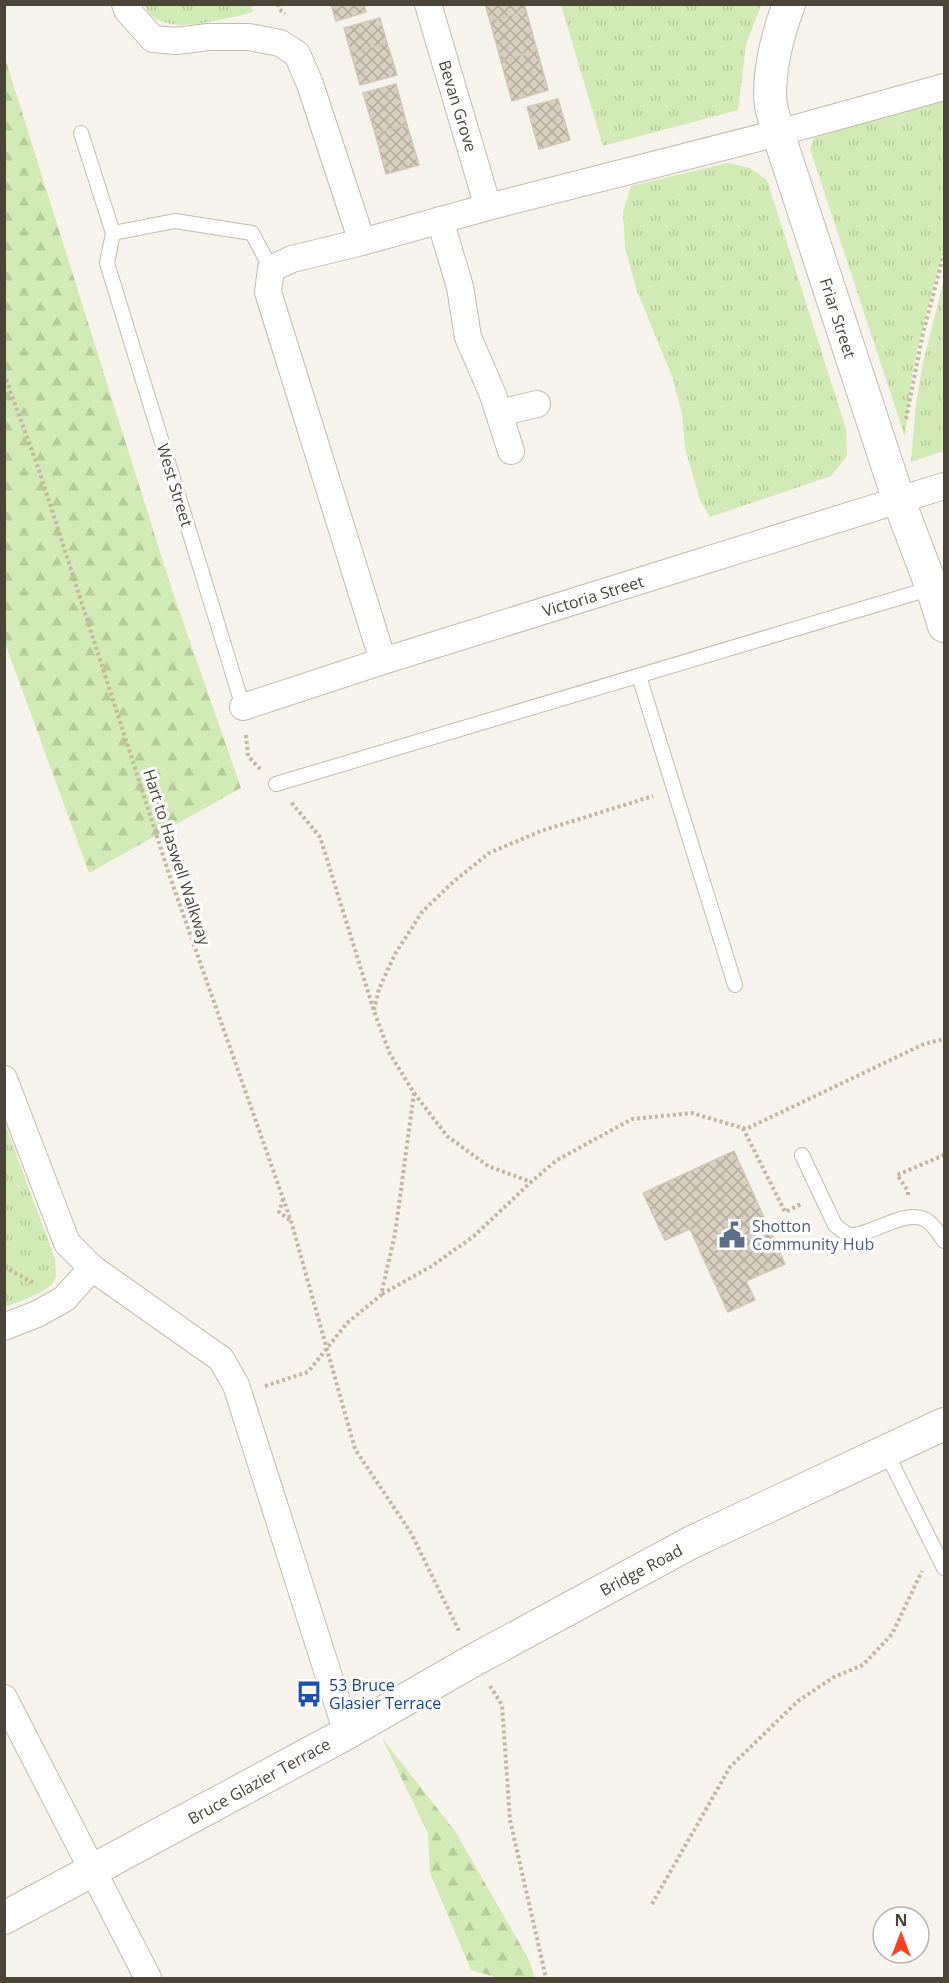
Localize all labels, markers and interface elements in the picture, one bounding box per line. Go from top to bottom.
street label: Bevan Grove [434,57,482,155]
street label: Friar Street [815,275,861,361]
street label: West Street [152,441,198,530]
street label: Victoria Street [540,570,647,622]
street label: Hart to Haswell Walkway [138,766,216,949]
place label: Shotton Community Hub [752,1215,874,1255]
public building icon: Shotton Community Hub [717,1220,747,1250]
street label: Bridge Road [596,1539,686,1601]
place label: 53 Bruce Glasier Terrace [329,1674,441,1714]
bus stop icon: 53 Bruce Glasier Terrace [294,1679,324,1709]
street label: Bruce Glazier Terrace [184,1733,334,1829]
north arrow [871,1905,931,1965]
text: N [894,1909,908,1931]

